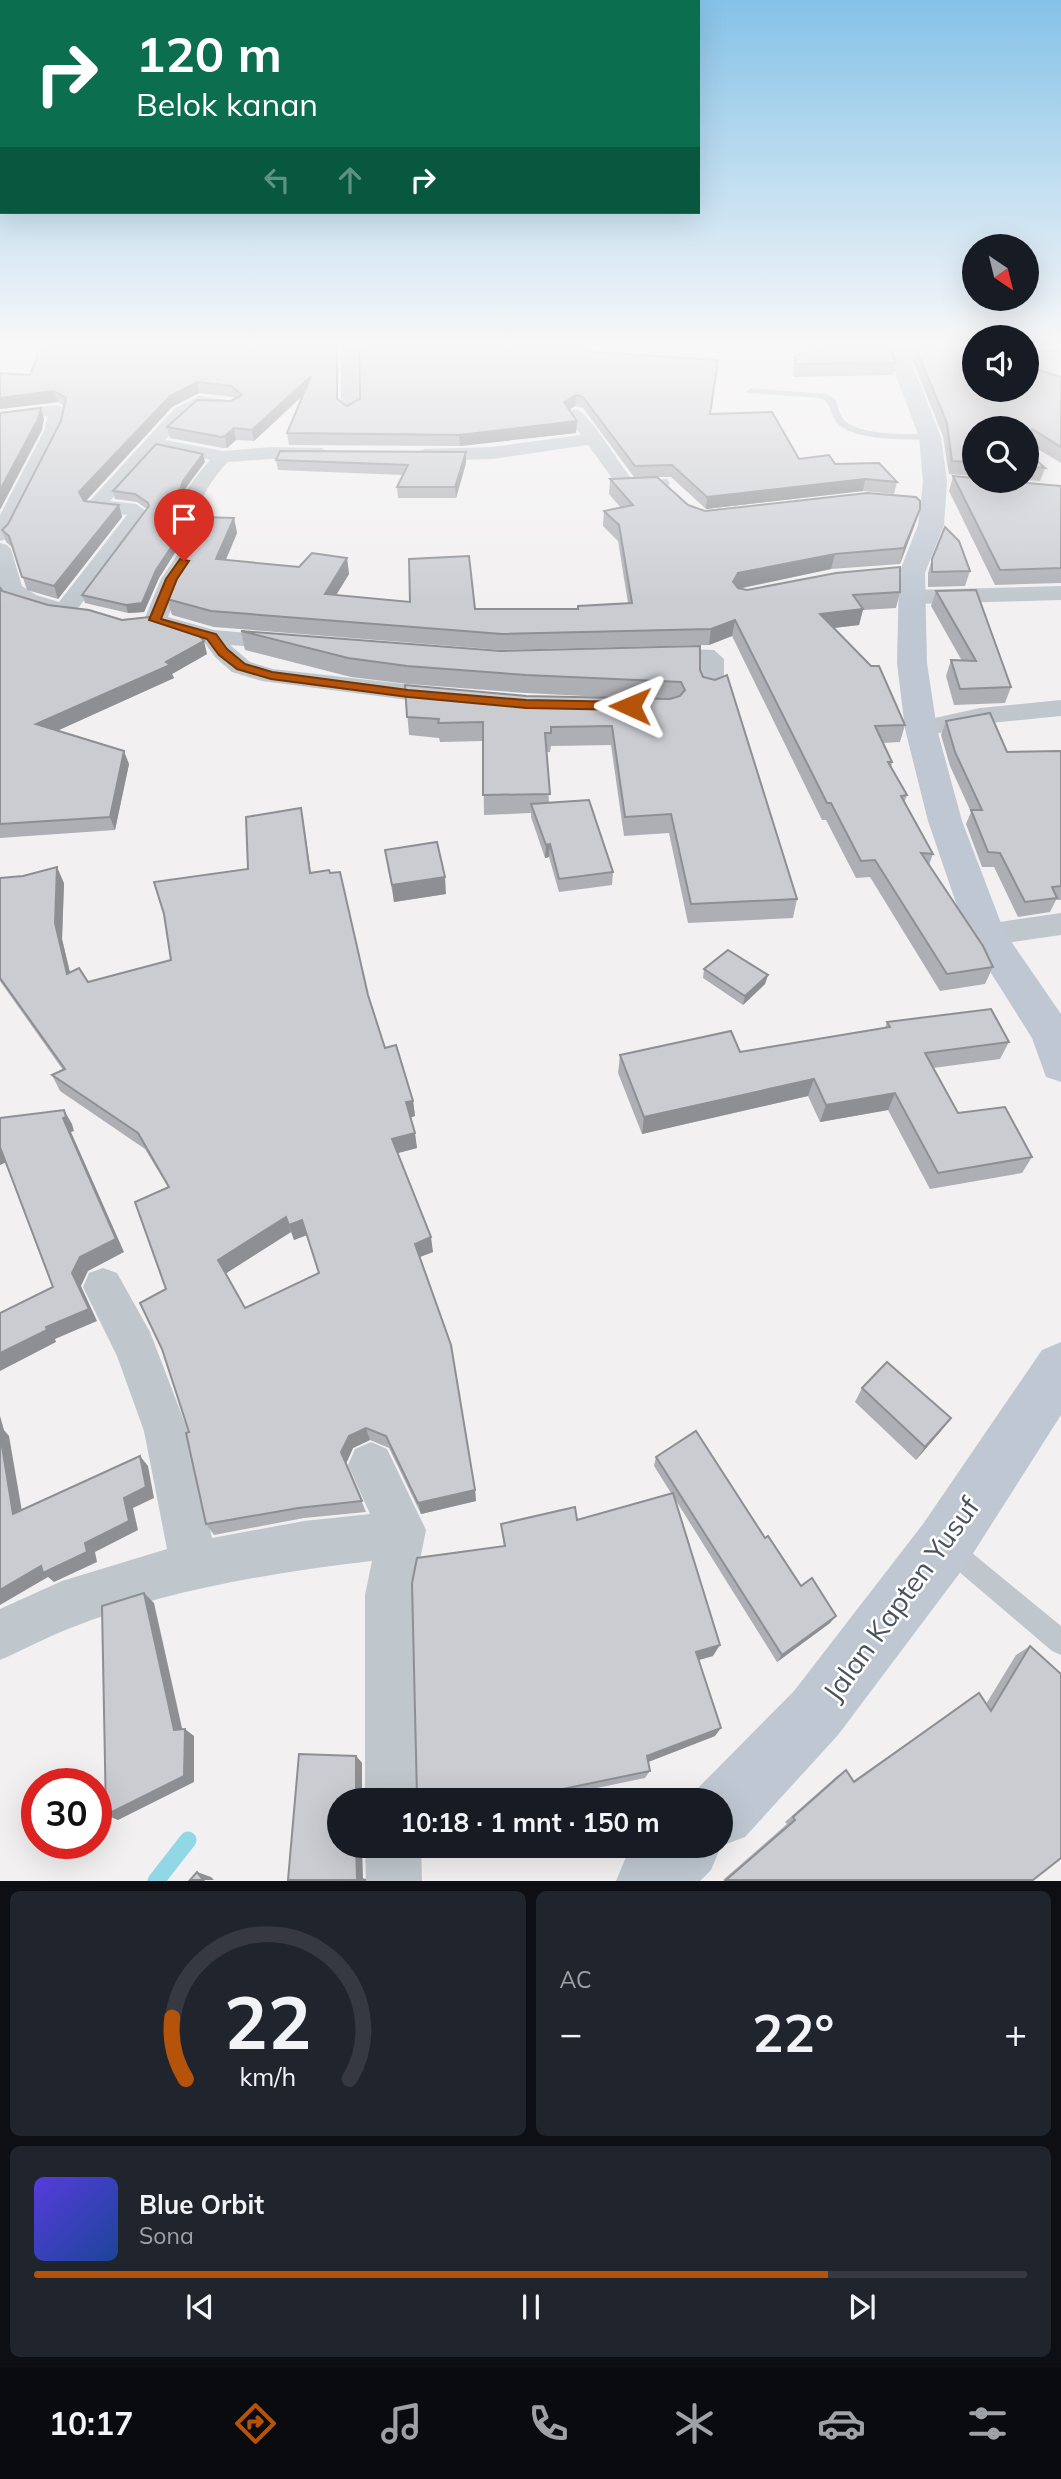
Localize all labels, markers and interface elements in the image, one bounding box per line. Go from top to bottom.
text: 120 m [136,23,282,84]
icon: right [21,28,112,119]
text: Belok kanan [136,84,318,124]
icon: left [258,161,296,199]
icon: ahead [331,161,369,199]
icon: right [404,161,442,199]
north arrow [962,234,1040,312]
map controls [962,234,1039,493]
button: sound [962,325,1039,402]
button: search [962,416,1039,493]
pin [154,489,214,561]
icon: arrive [165,500,203,538]
position arrow [593,669,667,743]
street label: Jalan Kapten Yusuf [815,1489,987,1708]
speed limit sign: 30 [21,1768,112,1859]
text: 10:18 · 1 mnt · 150 m [400,1806,660,1839]
text: AC [560,1965,592,1994]
text: 22 [224,1977,311,2068]
text: 22° [752,2000,834,2065]
text: − [560,2009,582,2057]
text: + [1004,2009,1027,2057]
text: km/h [239,2061,296,2092]
text: Blue Orbit [139,2188,264,2221]
text: Sona [139,2221,194,2250]
icon: previous [181,2288,219,2326]
icon: pause [512,2288,550,2326]
icon: next [843,2288,881,2326]
icon: directions [231,2399,280,2448]
icon: music [377,2399,426,2448]
icon: phone [524,2399,573,2448]
icon: climate [670,2399,719,2448]
icon: car [817,2399,866,2448]
icon: filters [963,2399,1012,2448]
text: 10:17 [49,2403,133,2443]

